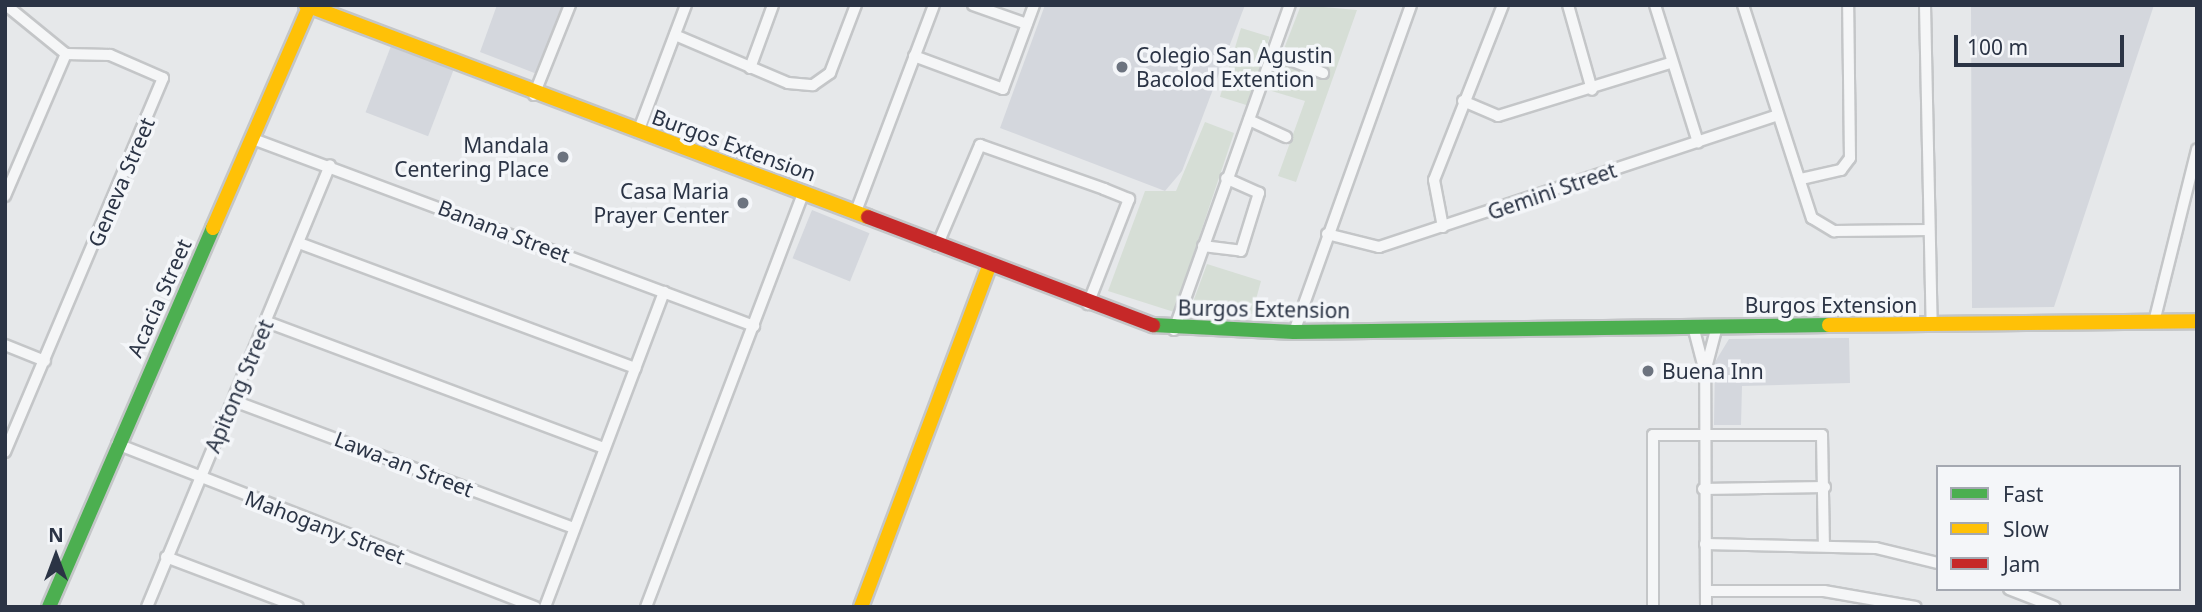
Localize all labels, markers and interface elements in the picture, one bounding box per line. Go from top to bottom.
scale bar [1957,21,2127,65]
text: 100 m [1967,33,2028,61]
place label: Colegio San Agustin Bacolod Extention [1136,42,1333,92]
marker: Colegio San Agustin Bacolod Extention [1114,59,1130,75]
street label: Burgos Extension [649,104,819,186]
street label: Geneva Street [82,114,160,250]
place label: Mandala Centering Place [394,132,549,182]
marker: Mandala Centering Place [555,149,571,165]
street label: Gemini Street [1484,157,1620,225]
place label: Casa Maria Prayer Center [593,178,729,228]
street label: Banana Street [435,194,573,268]
marker: Casa Maria Prayer Center [735,195,751,211]
street label: Acacia Street [122,235,196,361]
street label: Burgos Extension [1745,292,1917,318]
street label: Burgos Extension [1178,295,1350,323]
street label: Apitong Street [200,316,278,456]
place label: Buena Inn [1662,358,1764,384]
marker: Buena Inn [1640,363,1656,379]
street label: Lawa-an Street [331,426,477,502]
legend [1936,465,2181,591]
text: Fast [2003,480,2043,508]
street label: Mahogany Street [242,485,408,569]
text: Slow [2003,515,2049,543]
north arrow [21,521,91,591]
text: N [48,522,64,548]
text: Jam [2003,550,2040,578]

